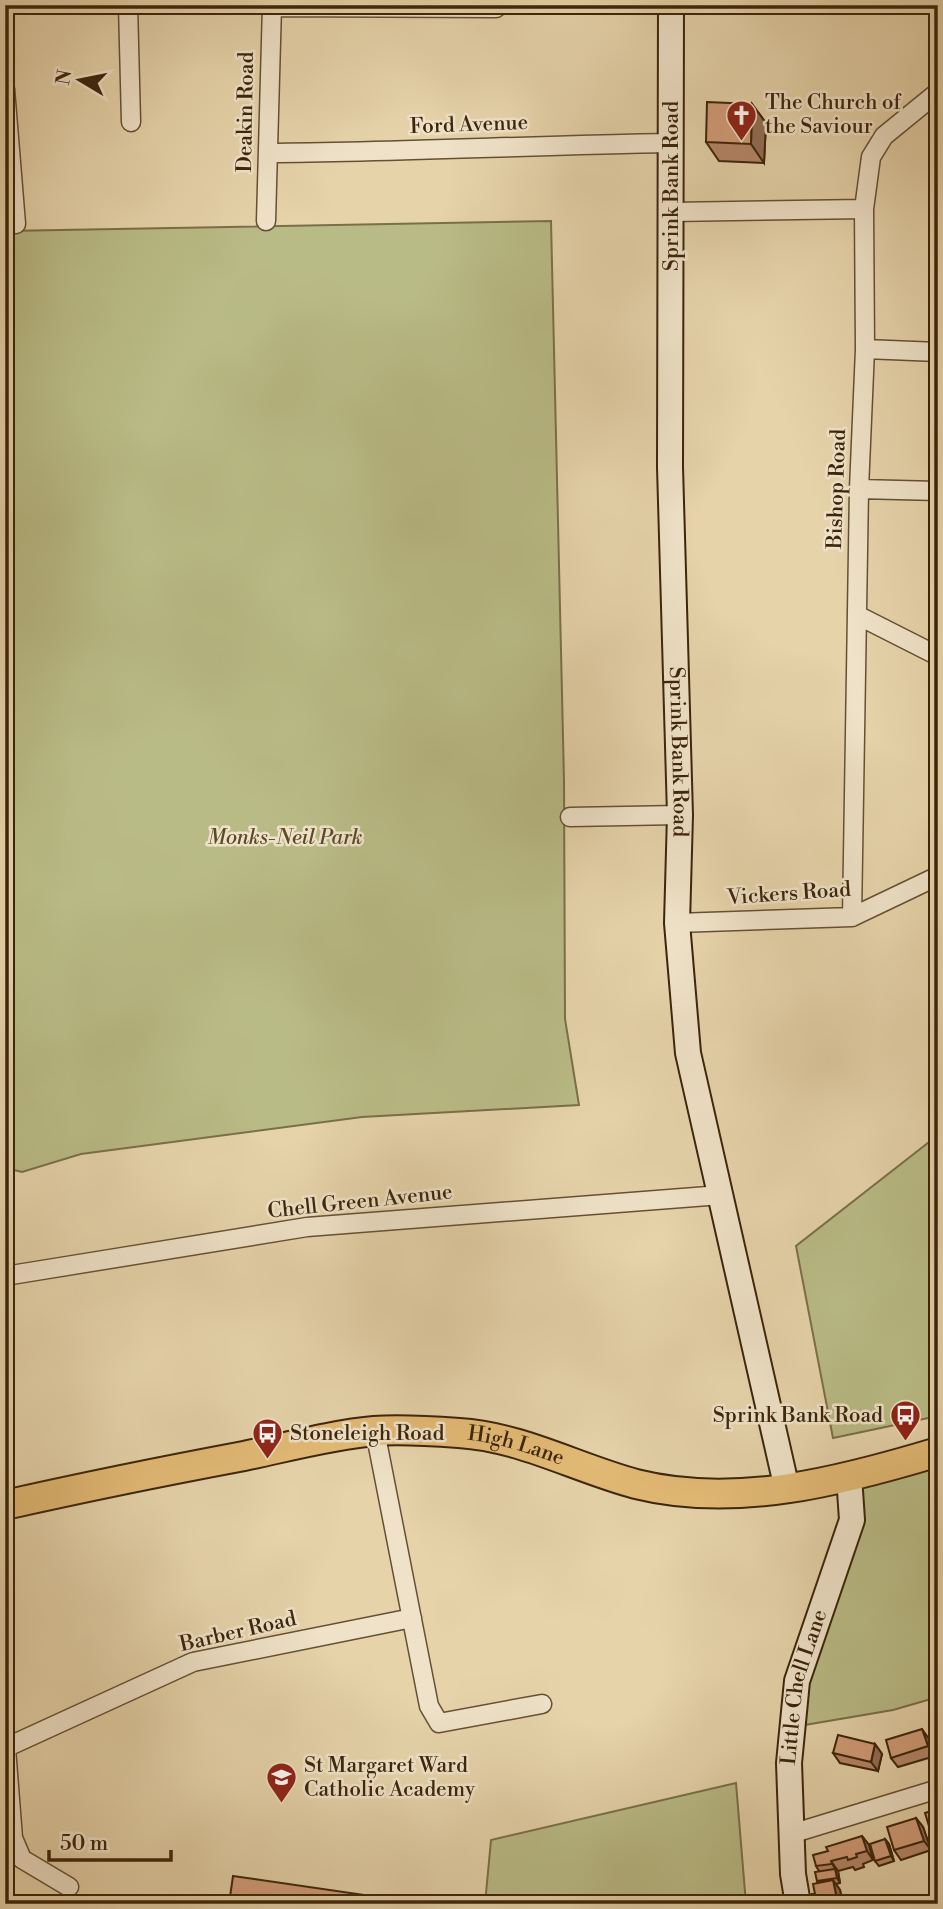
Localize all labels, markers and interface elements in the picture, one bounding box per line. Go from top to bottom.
north arrow [46,46,116,116]
street label: Deakin Road [232,51,260,173]
text: N [51,68,77,87]
place label: The Church of the Saviour [765,90,902,140]
church icon: The Church of the Saviour [725,98,759,142]
street label: Sprink Bank Road [659,101,685,271]
street label: Ford Avenue [409,110,529,140]
street label: Bishop Road [822,428,852,551]
street label: Sprink Bank Road [663,666,693,837]
park label: Monks-Neil Park [208,825,362,851]
street label: Vickers Road [725,877,852,911]
street label: Chell Green Avenue [266,1179,454,1225]
bus stop icon: Sprink Bank Road [889,1399,923,1443]
place label: Sprink Bank Road [713,1403,883,1429]
bus stop icon: Stoneleigh Road [250,1417,284,1461]
place label: Stoneleigh Road [290,1421,444,1447]
street label: High Lane [466,1421,568,1472]
street label: Barber Road [176,1606,299,1658]
street label: Little Chell Lane [776,1606,833,1766]
place label: St Margaret Ward Catholic Academy [304,1753,476,1803]
school or university icon: St Margaret Ward Catholic Academy [264,1761,298,1805]
scale bar [49,1818,172,1862]
text: 50 m [60,1831,108,1857]

